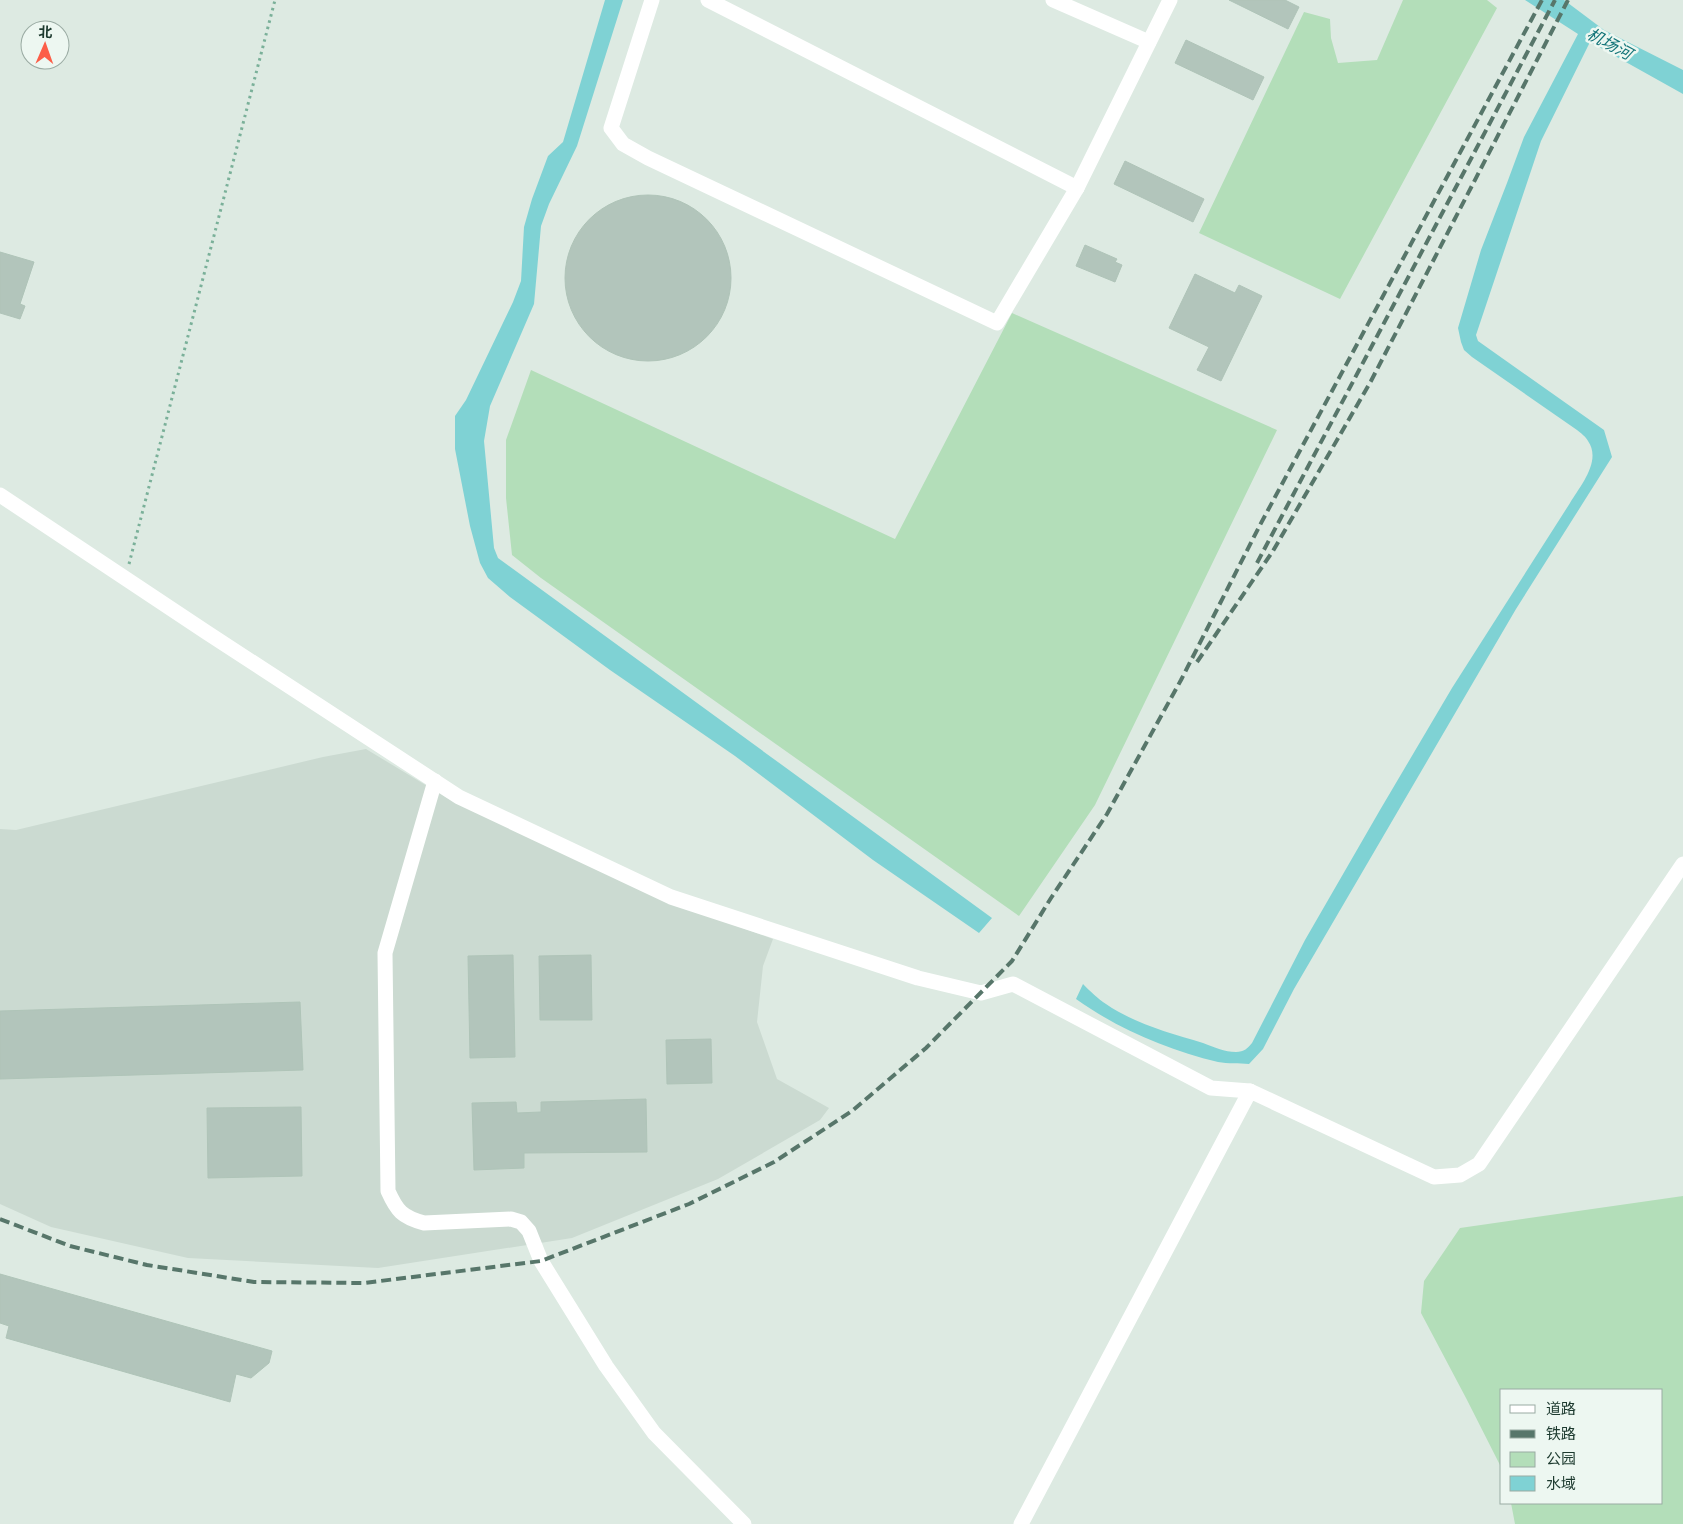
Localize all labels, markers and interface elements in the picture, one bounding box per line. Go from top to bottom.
north arrow [20,20,70,70]
text: 北 [38,23,53,40]
water label: 机场河 [1584,23,1638,64]
legend [1500,1389,1663,1504]
text: 道路 [1546,1399,1576,1417]
text: 铁路 [1546,1424,1576,1442]
text: 公园 [1546,1449,1576,1467]
text: 水域 [1546,1474,1576,1492]

